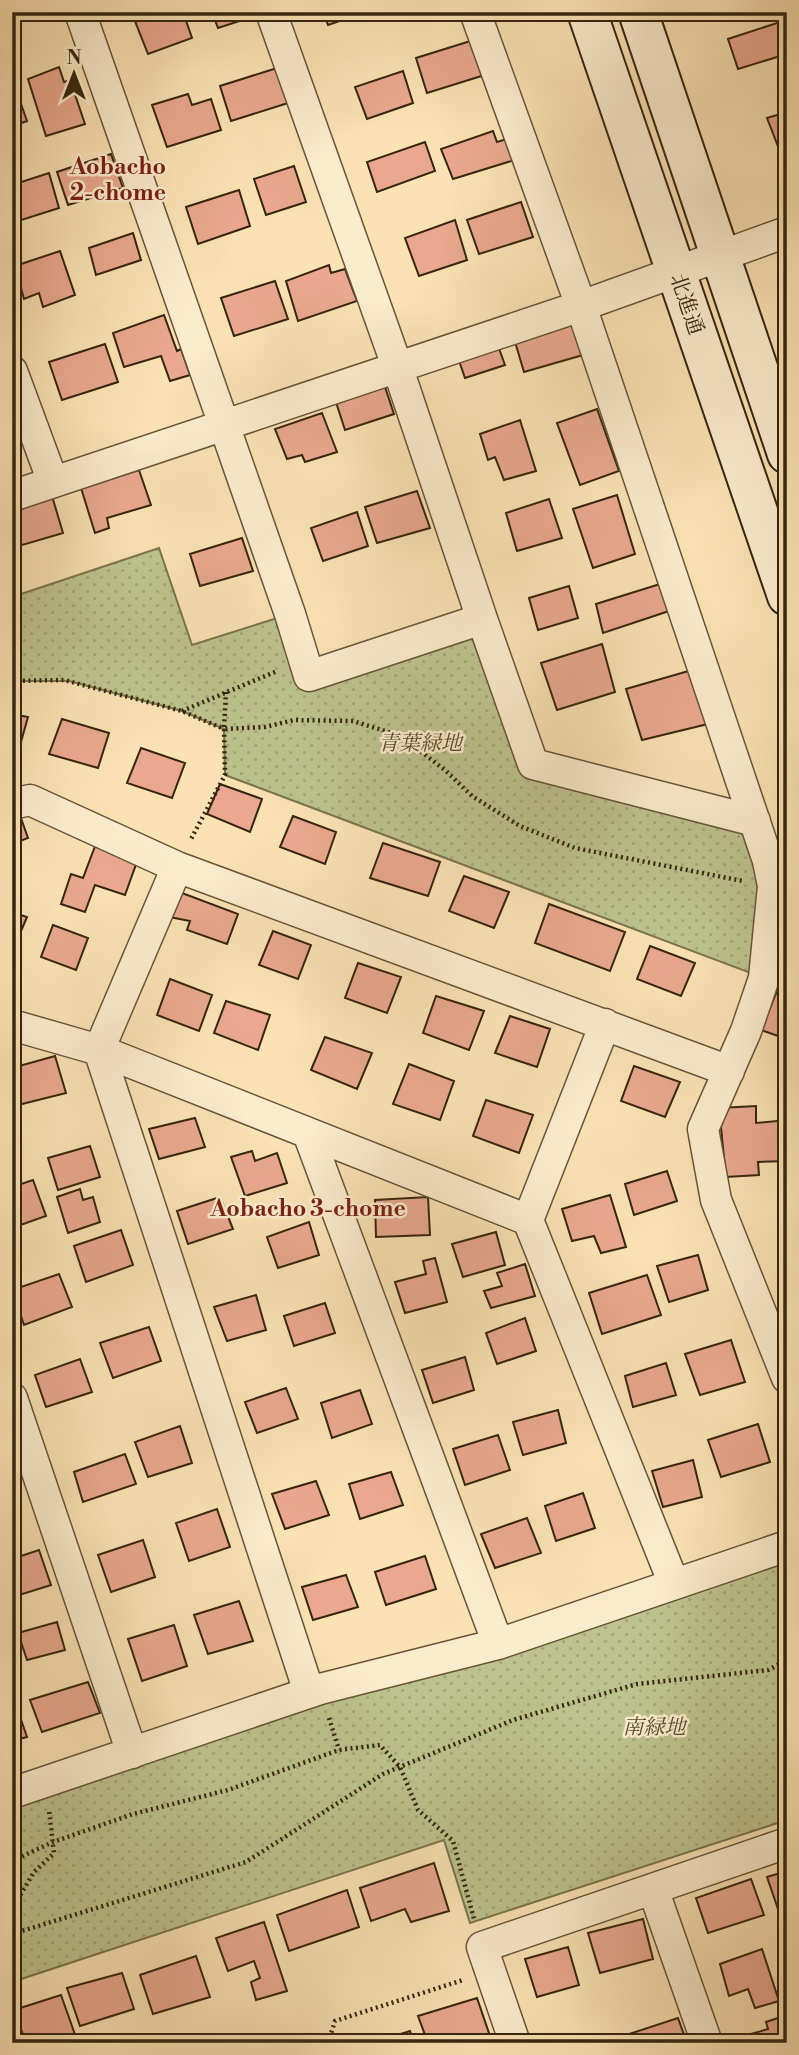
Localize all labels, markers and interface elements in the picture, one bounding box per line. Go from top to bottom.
north arrow [38,38,108,108]
text: N [66,46,82,70]
district label: Aobacho 2-chome [69,153,166,207]
street label: 北進通 [664,270,709,338]
park label: 青葉緑地 [378,731,464,757]
district label: Aobacho 3-chome [209,1195,406,1223]
park label: 南緑地 [623,1715,687,1741]

